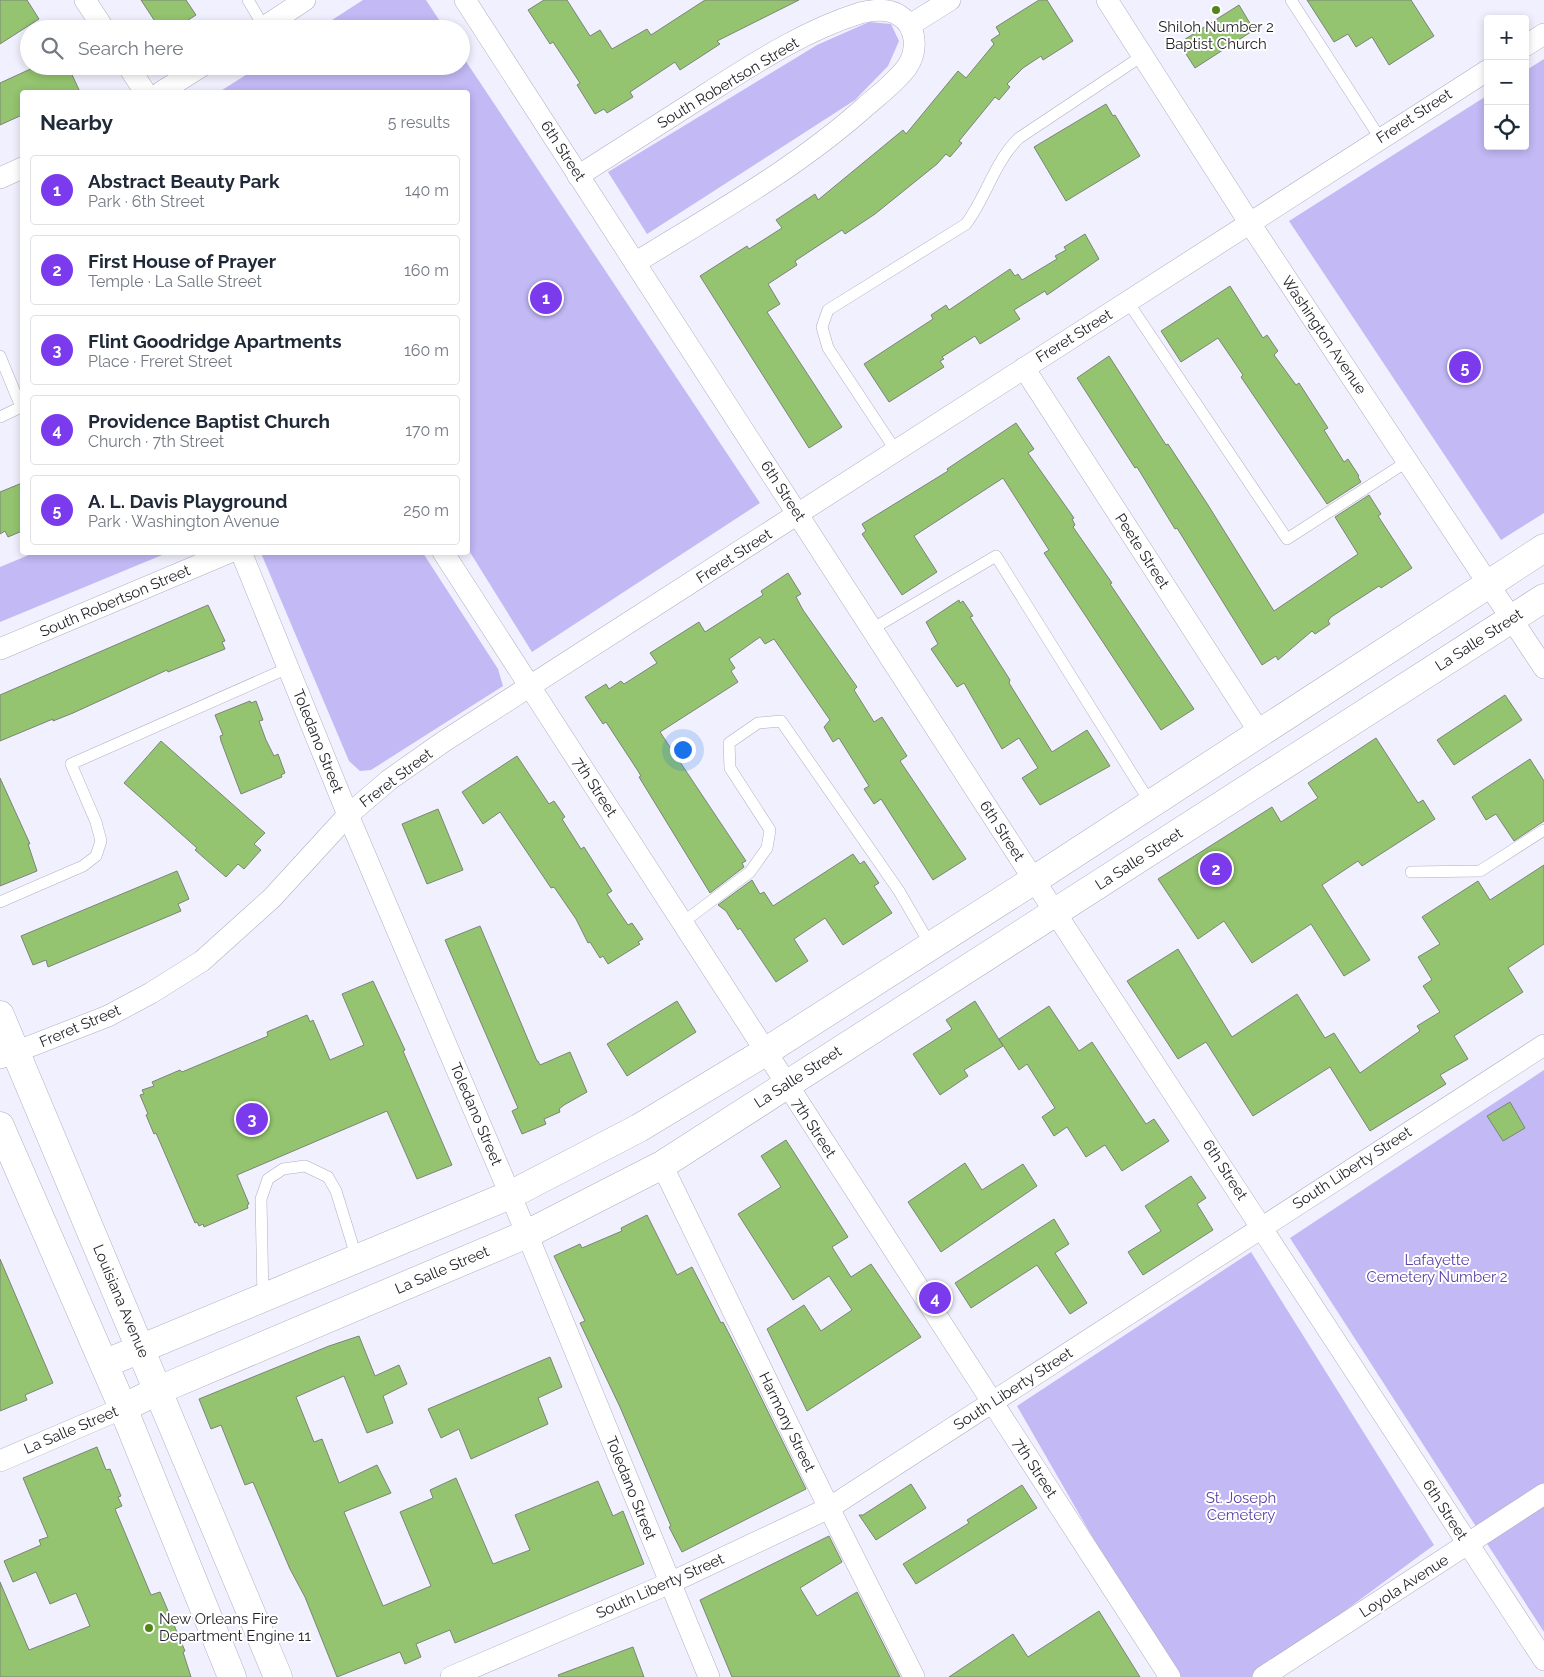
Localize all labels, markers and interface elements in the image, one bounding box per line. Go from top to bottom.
marker: Shiloh Number 2 Baptist Church [1210,4,1222,16]
map controls [1484,15,1529,150]
button: + [1484,15,1529,60]
place label: Shiloh Number 2 Baptist Church [1158,18,1274,53]
search box [20,20,470,75]
icon: search [38,34,66,62]
street label: South Robertson Street [654,34,802,132]
text: Search here [78,37,184,59]
button: − [1484,60,1529,105]
street label: Freret Street [1373,85,1455,147]
button: locate [1484,105,1529,150]
text: Nearby [40,110,113,135]
text: 5 results [388,113,450,132]
street label: 6th Street [537,117,589,185]
text: Abstract Beauty Park [88,170,280,192]
text: 1 [53,181,61,200]
text: 140 m [405,181,449,200]
text: Park · 6th Street [88,192,205,211]
text: First House of Prayer [88,250,276,272]
text: 2 [52,261,62,280]
text: 160 m [404,261,449,280]
text: Temple · La Salle Street [88,272,262,291]
street label: Washington Avenue [1278,272,1370,398]
pin: 1 [530,279,562,317]
street label: Freret Street [1033,306,1115,366]
text: Flint Goodridge Apartments [88,330,342,352]
text: 3 [53,341,61,360]
text: 160 m [404,341,449,360]
pin: 5 [1449,348,1481,386]
text: Place · Freret Street [88,352,232,371]
text: Providence Baptist Church [88,410,330,432]
text: 4 [52,421,62,440]
text: 170 m [405,421,449,440]
text: Church · 7th Street [88,432,224,451]
street label: 6th Street [757,457,809,525]
text: A. L. Davis Playground [88,490,288,512]
text: 5 [53,501,61,520]
text: 250 m [403,501,449,520]
street label: Peete Street [1111,510,1173,592]
text: Park · Washington Avenue [88,512,279,531]
street label: Freret Street [693,525,775,587]
street label: South Robertson Street [37,561,193,641]
street label: La Salle Street [1432,605,1526,675]
street label: Toledano Street [289,687,347,795]
your location [670,737,696,763]
street label: Freret Street [356,745,436,811]
street label: 7th Street [569,754,621,820]
street label: 6th Street [976,797,1028,865]
street label: La Salle Street [1092,824,1186,894]
pin: 2 [1200,850,1232,888]
street label: Freret Street [37,1001,123,1051]
street label: La Salle Street [751,1042,845,1112]
street label: Toledano Street [446,1060,506,1168]
street label: 7th Street [788,1095,840,1161]
pin: 3 [236,1100,268,1138]
street label: South Liberty Street [1289,1123,1415,1213]
street label: 6th Street [1199,1136,1251,1204]
street label: Louisiana Avenue [89,1242,153,1361]
street label: La Salle Street [392,1242,492,1298]
park label: Lafayette Cemetery Number 2 [1366,1251,1508,1286]
pin: 4 [919,1279,951,1317]
street label: South Liberty Street [950,1344,1076,1434]
street label: Harmony Street [755,1369,819,1475]
street label: La Salle Street [21,1402,121,1458]
street label: Toledano Street [602,1434,660,1542]
street label: 7th Street [1009,1435,1061,1501]
street label: 6th Street [1419,1476,1471,1544]
park label: St. Joseph Cemetery [1206,1489,1276,1524]
street label: South Liberty Street [593,1550,727,1622]
street label: Loyola Avenue [1356,1551,1452,1621]
place label: New Orleans Fire Department Engine 11 [159,1610,311,1645]
marker: New Orleans Fire Department Engine 11 [143,1622,155,1634]

